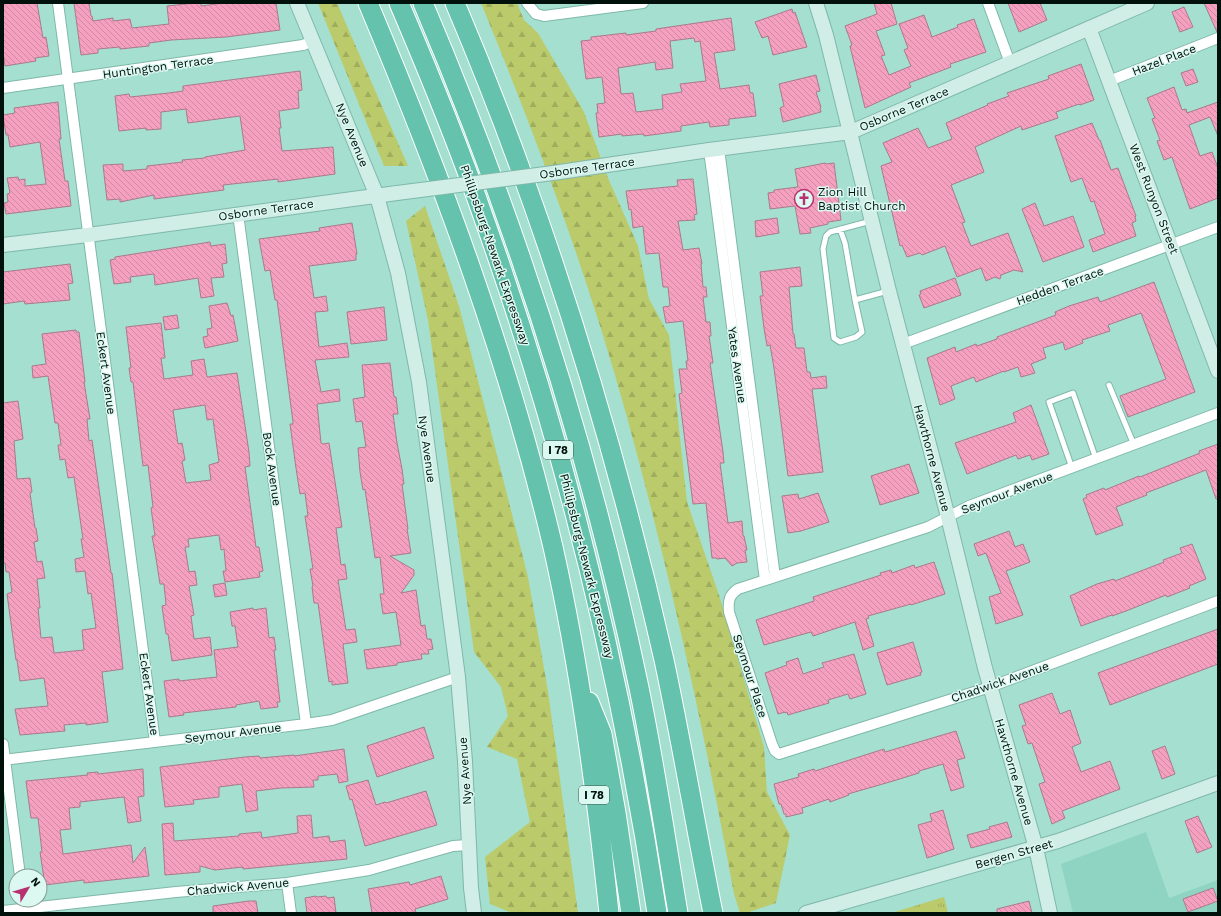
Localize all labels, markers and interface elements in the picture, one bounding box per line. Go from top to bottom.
street label: Hazel Place [1130,41,1198,79]
street label: Huntington Terrace [102,52,214,82]
street label: Osborne Terrace [857,84,951,134]
street label: Nye Avenue [333,101,371,169]
street label: West Runyon Street [1126,142,1182,256]
street label: Osborne Terrace [539,154,636,182]
street label: Phillipsburg-Newark Expressway [457,163,533,348]
place label: Zion Hill Baptist Church [818,185,906,213]
church icon: Zion Hill Baptist Church [793,188,815,210]
street label: Osborne Terrace [218,196,315,224]
street label: Hedden Terrace [1015,264,1106,308]
street label: Yates Avenue [725,326,749,404]
street label: Eckert Avenue [93,331,119,415]
street label: Hawthorne Avenue [911,403,953,513]
street label: Nye Avenue [415,414,439,484]
street label: Bock Avenue [260,431,284,507]
road number: I 78 [543,441,573,459]
street label: Seymour Avenue [959,469,1055,517]
street label: Phillipsburg-Newark Expressway [557,472,617,661]
street label: Seymour Place [730,633,770,719]
street label: Eckert Avenue [136,652,162,736]
street label: Chadwick Avenue [949,659,1051,705]
street label: Hawthorne Avenue [992,717,1036,827]
street label: Seymour Avenue [184,720,282,746]
street label: Nye Avenue [456,737,474,805]
road number: I 78 [579,786,609,804]
street label: Bergen Street [973,836,1055,872]
north arrow [8,868,48,908]
text: N [28,875,43,889]
street label: Chadwick Avenue [186,876,290,898]

